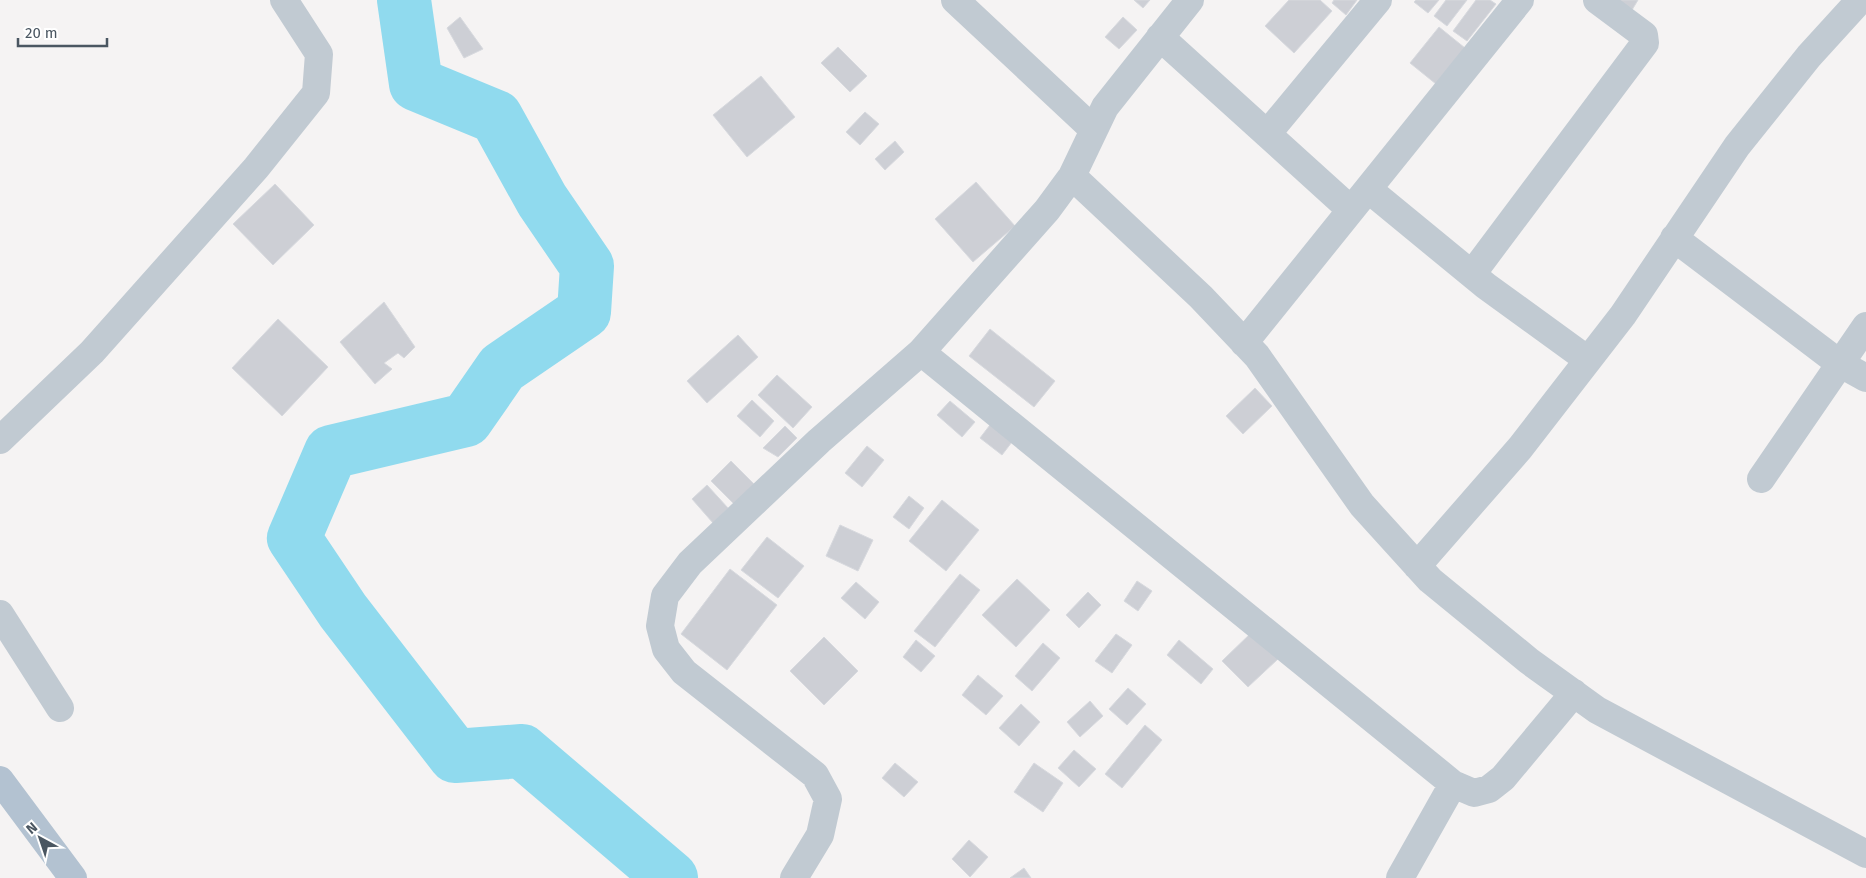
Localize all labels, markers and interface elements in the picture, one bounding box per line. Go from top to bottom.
scale bar [18,15,106,47]
text: 20 m [25,24,58,42]
north arrow [15,813,65,863]
text: N [23,819,41,838]

